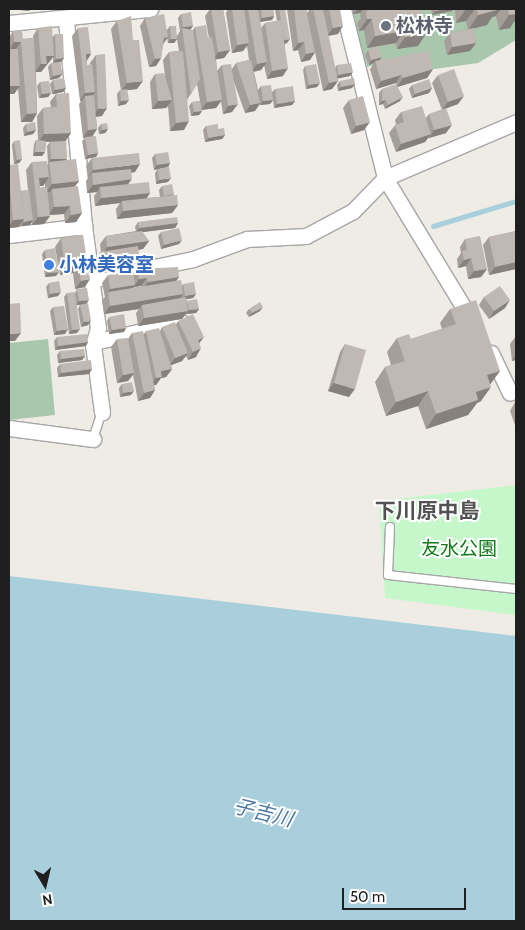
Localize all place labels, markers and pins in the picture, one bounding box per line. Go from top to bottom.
place label: 松林寺 [396,15,453,37]
marker: 松林寺 [380,20,392,32]
place label: 小林美容室 [59,254,154,276]
marker: 小林美容室 [43,259,55,271]

